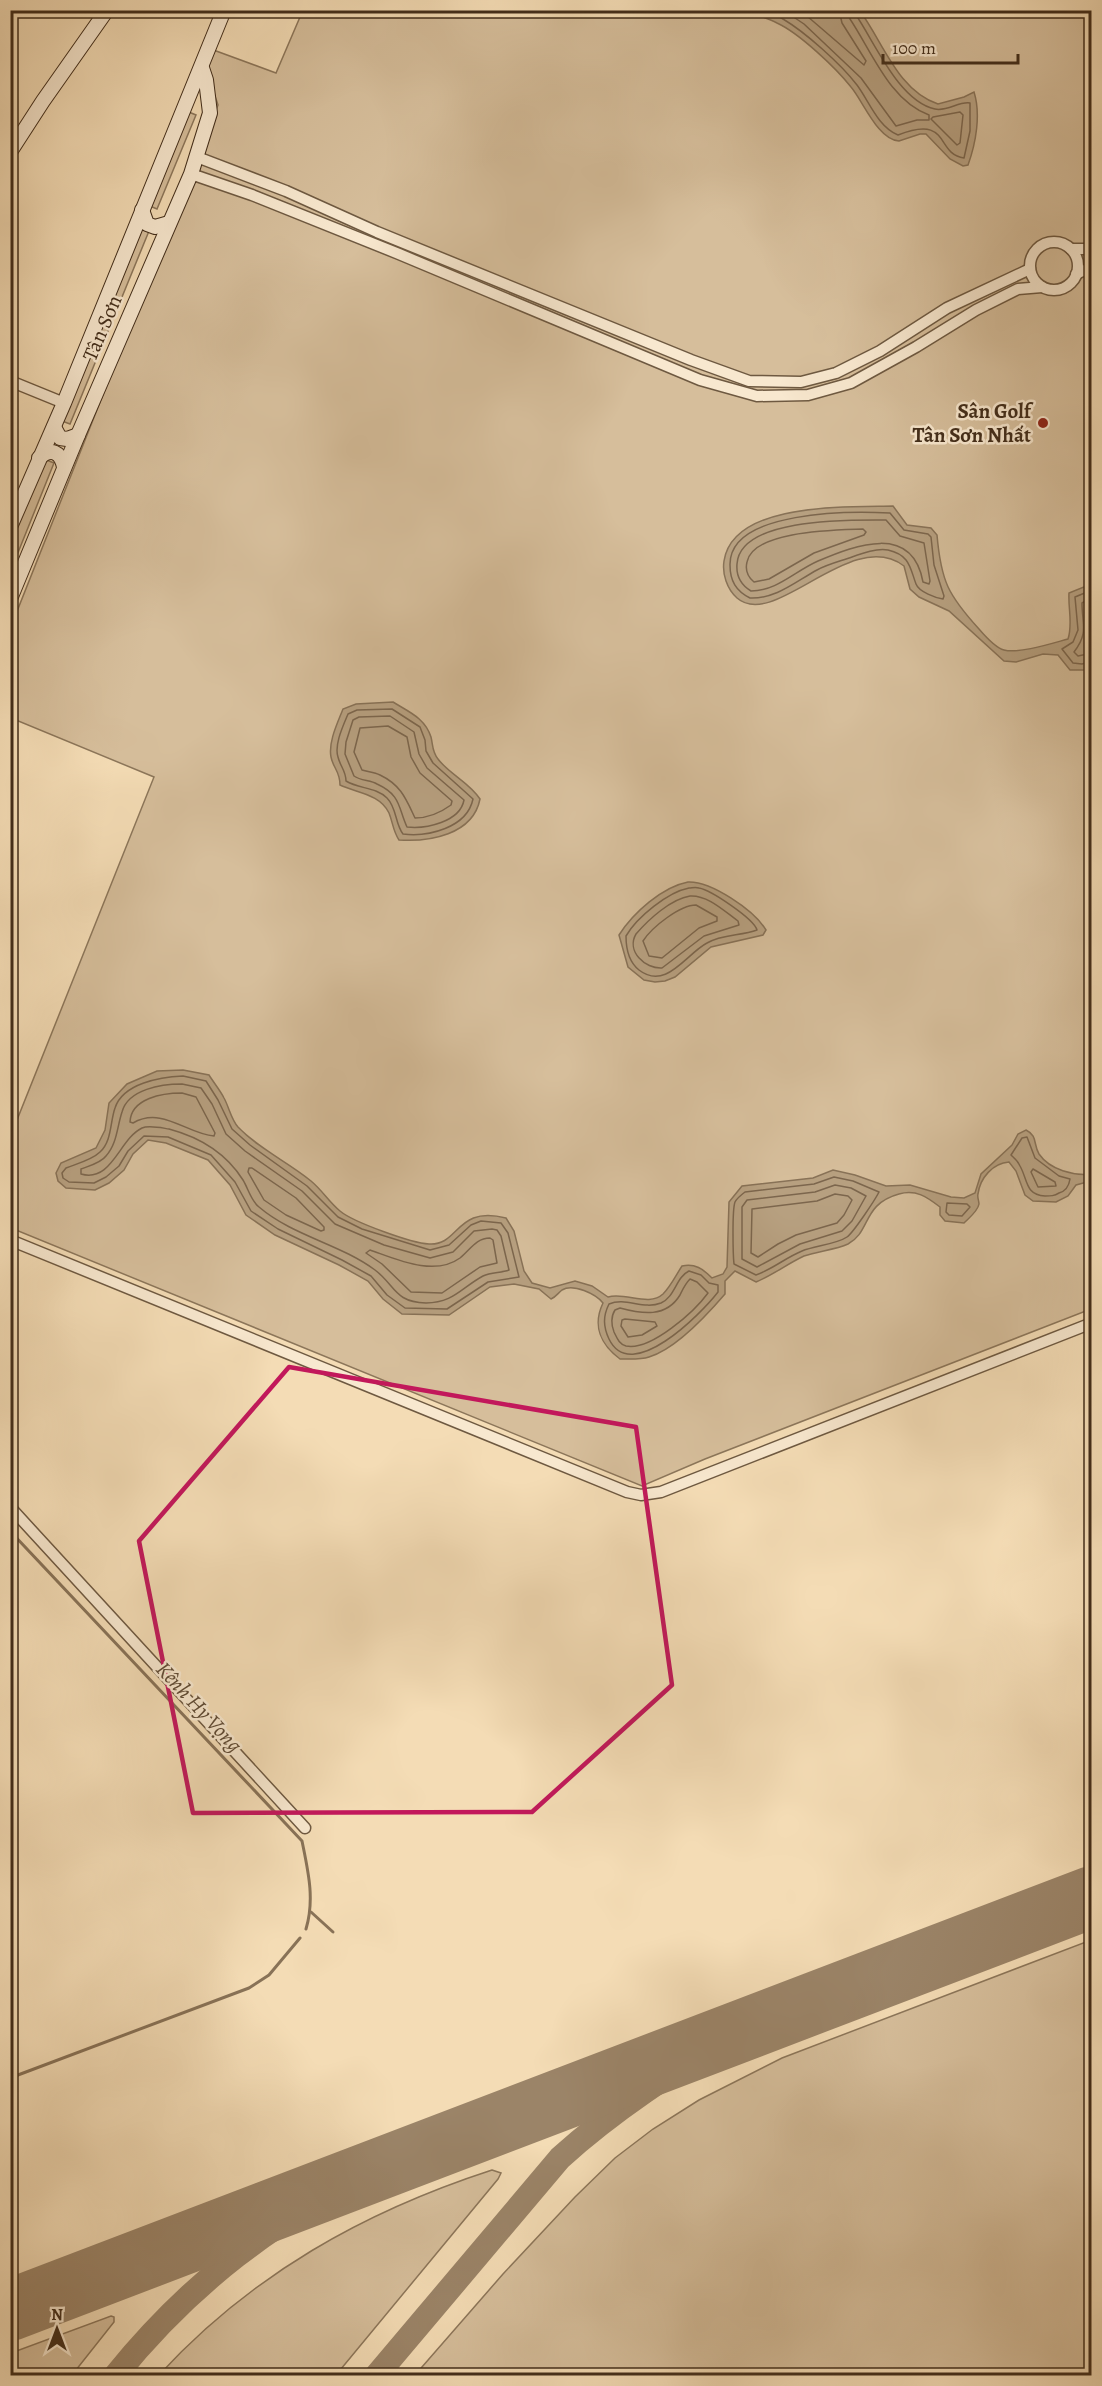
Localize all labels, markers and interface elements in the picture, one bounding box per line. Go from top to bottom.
scale bar [883,27,1018,65]
text: 100 m [892,36,936,60]
street label: Tân Sơn [76,291,128,365]
place label: Sân Golf Tân Sơn Nhất [913,397,1034,449]
marker: Sân Golf Tân Sơn Nhất [1036,416,1050,430]
water label: Kênh Hy Vọng [149,1655,249,1759]
north arrow [27,2299,87,2359]
text: N [51,2304,63,2326]

